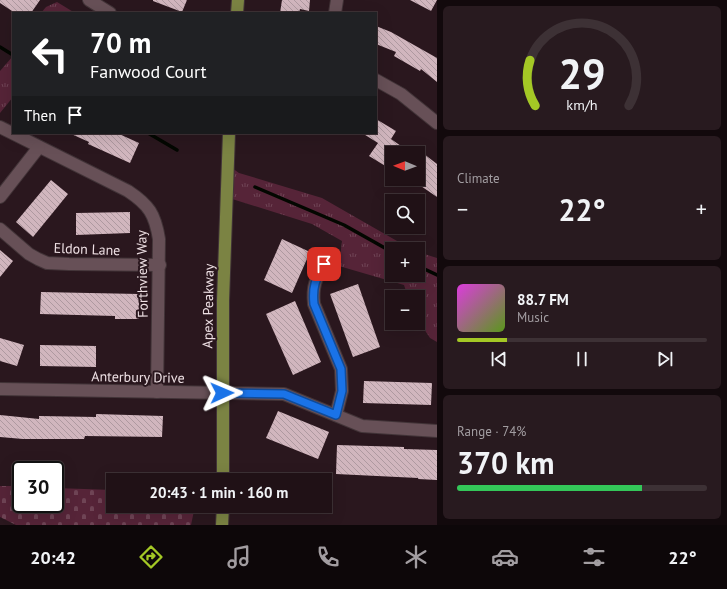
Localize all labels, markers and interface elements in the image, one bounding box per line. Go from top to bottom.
text: 70 m [90,24,151,61]
icon: left [24,28,76,80]
text: 29 [558,47,606,100]
text: Fanwood Court [90,60,207,83]
text: km/h [566,94,598,113]
icon: arrive [64,104,86,126]
text: Then [24,106,56,125]
north arrow [385,146,425,186]
map controls [385,146,425,330]
text: Climate [457,170,500,187]
text: 22° [558,190,606,229]
button: search [385,194,425,234]
text: − [457,195,468,223]
text: + [696,195,707,223]
street label: Forthview Way [132,230,152,318]
street label: Eldon Lane [53,239,121,259]
button: + [385,242,425,282]
pin [307,247,341,281]
icon: arrive [313,253,335,275]
street label: Apex Peakway [198,263,218,349]
button: − [385,290,425,330]
text: 88.7 FM [517,290,569,309]
text: Music [517,309,549,326]
icon: previous [488,348,510,370]
icon: pause [571,348,593,370]
icon: next [654,348,676,370]
street label: Anterbury Drive [91,367,185,387]
position arrow [201,372,243,414]
text: Range · 74% [457,423,526,440]
text: 370 km [457,443,555,482]
speed limit sign: 30 [12,461,64,513]
text: 20:43 · 1 min · 160 m [150,483,288,502]
icon: directions [137,543,165,571]
icon: music [225,543,253,571]
icon: phone [314,543,342,571]
icon: climate [402,543,430,571]
icon: car [491,543,519,571]
icon: filters [580,543,608,571]
text: 20:42 [30,546,76,569]
text: 22° [668,546,697,569]

